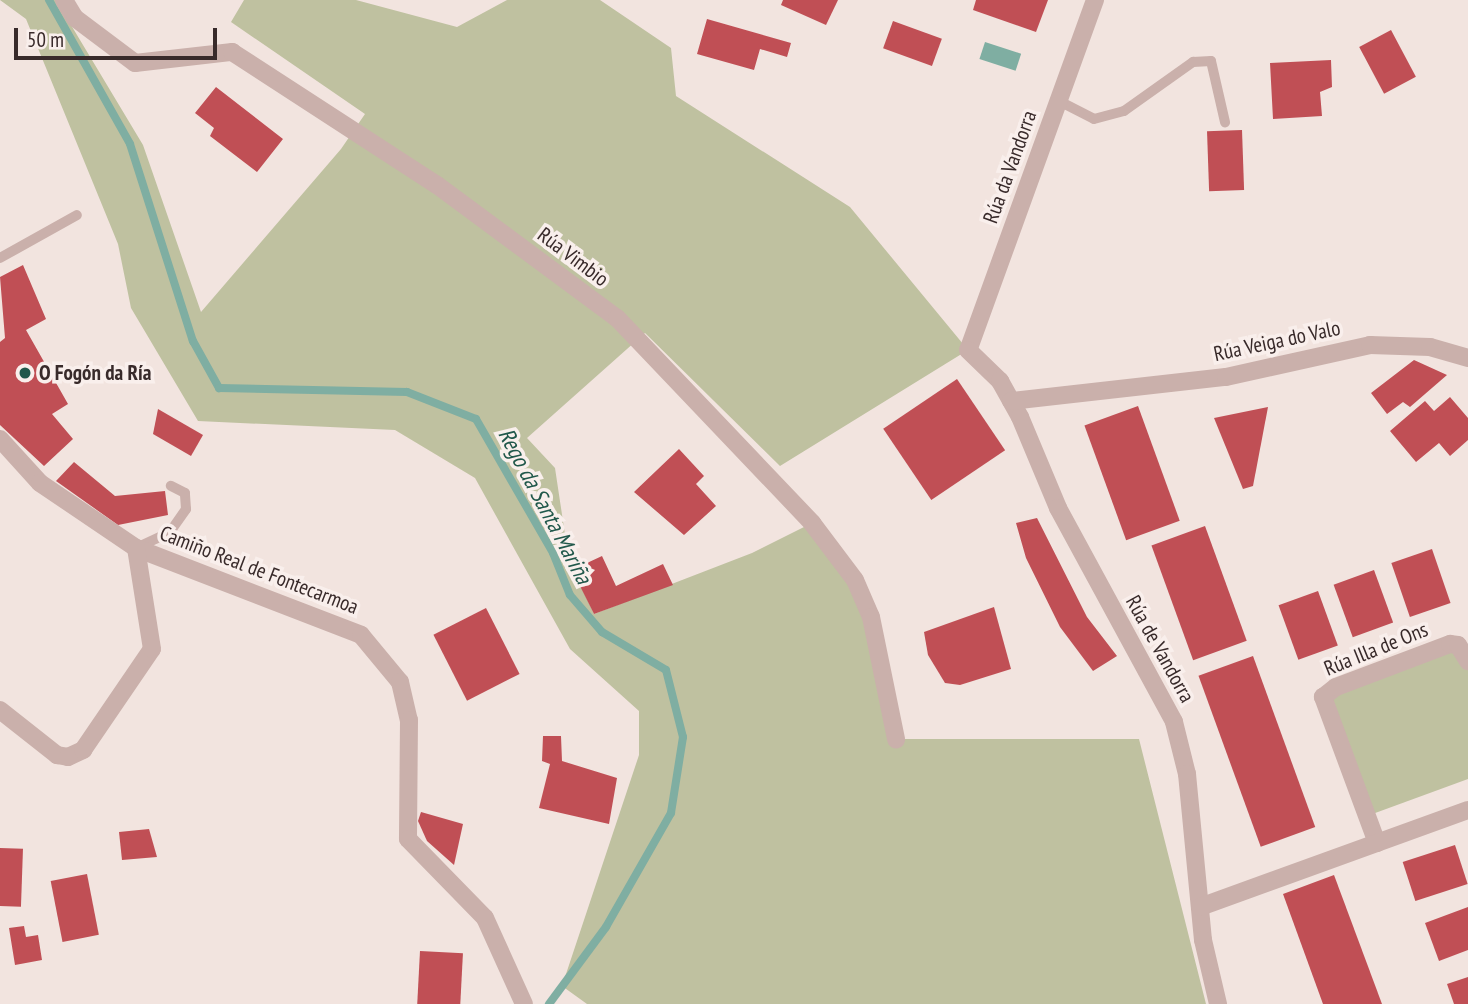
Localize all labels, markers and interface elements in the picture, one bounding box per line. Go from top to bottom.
scale bar [18,14,220,58]
text: 50 m [27,26,64,53]
street label: Rúa da Vandorra [978,107,1042,227]
street label: Rúa Vimbio [532,222,614,292]
street label: Rúa Veiga do Valo [1211,315,1343,367]
place label: O Fogón da Ría [39,360,152,386]
marker: O Fogón da Ría [17,365,33,381]
water label: Rego da Santa Mariña [492,423,598,589]
street label: Camiño Real de Fontecarmoa [156,521,362,619]
street label: Rúa de Vandorra [1120,591,1200,707]
street label: Rúa Illa de Ons [1320,617,1432,681]

